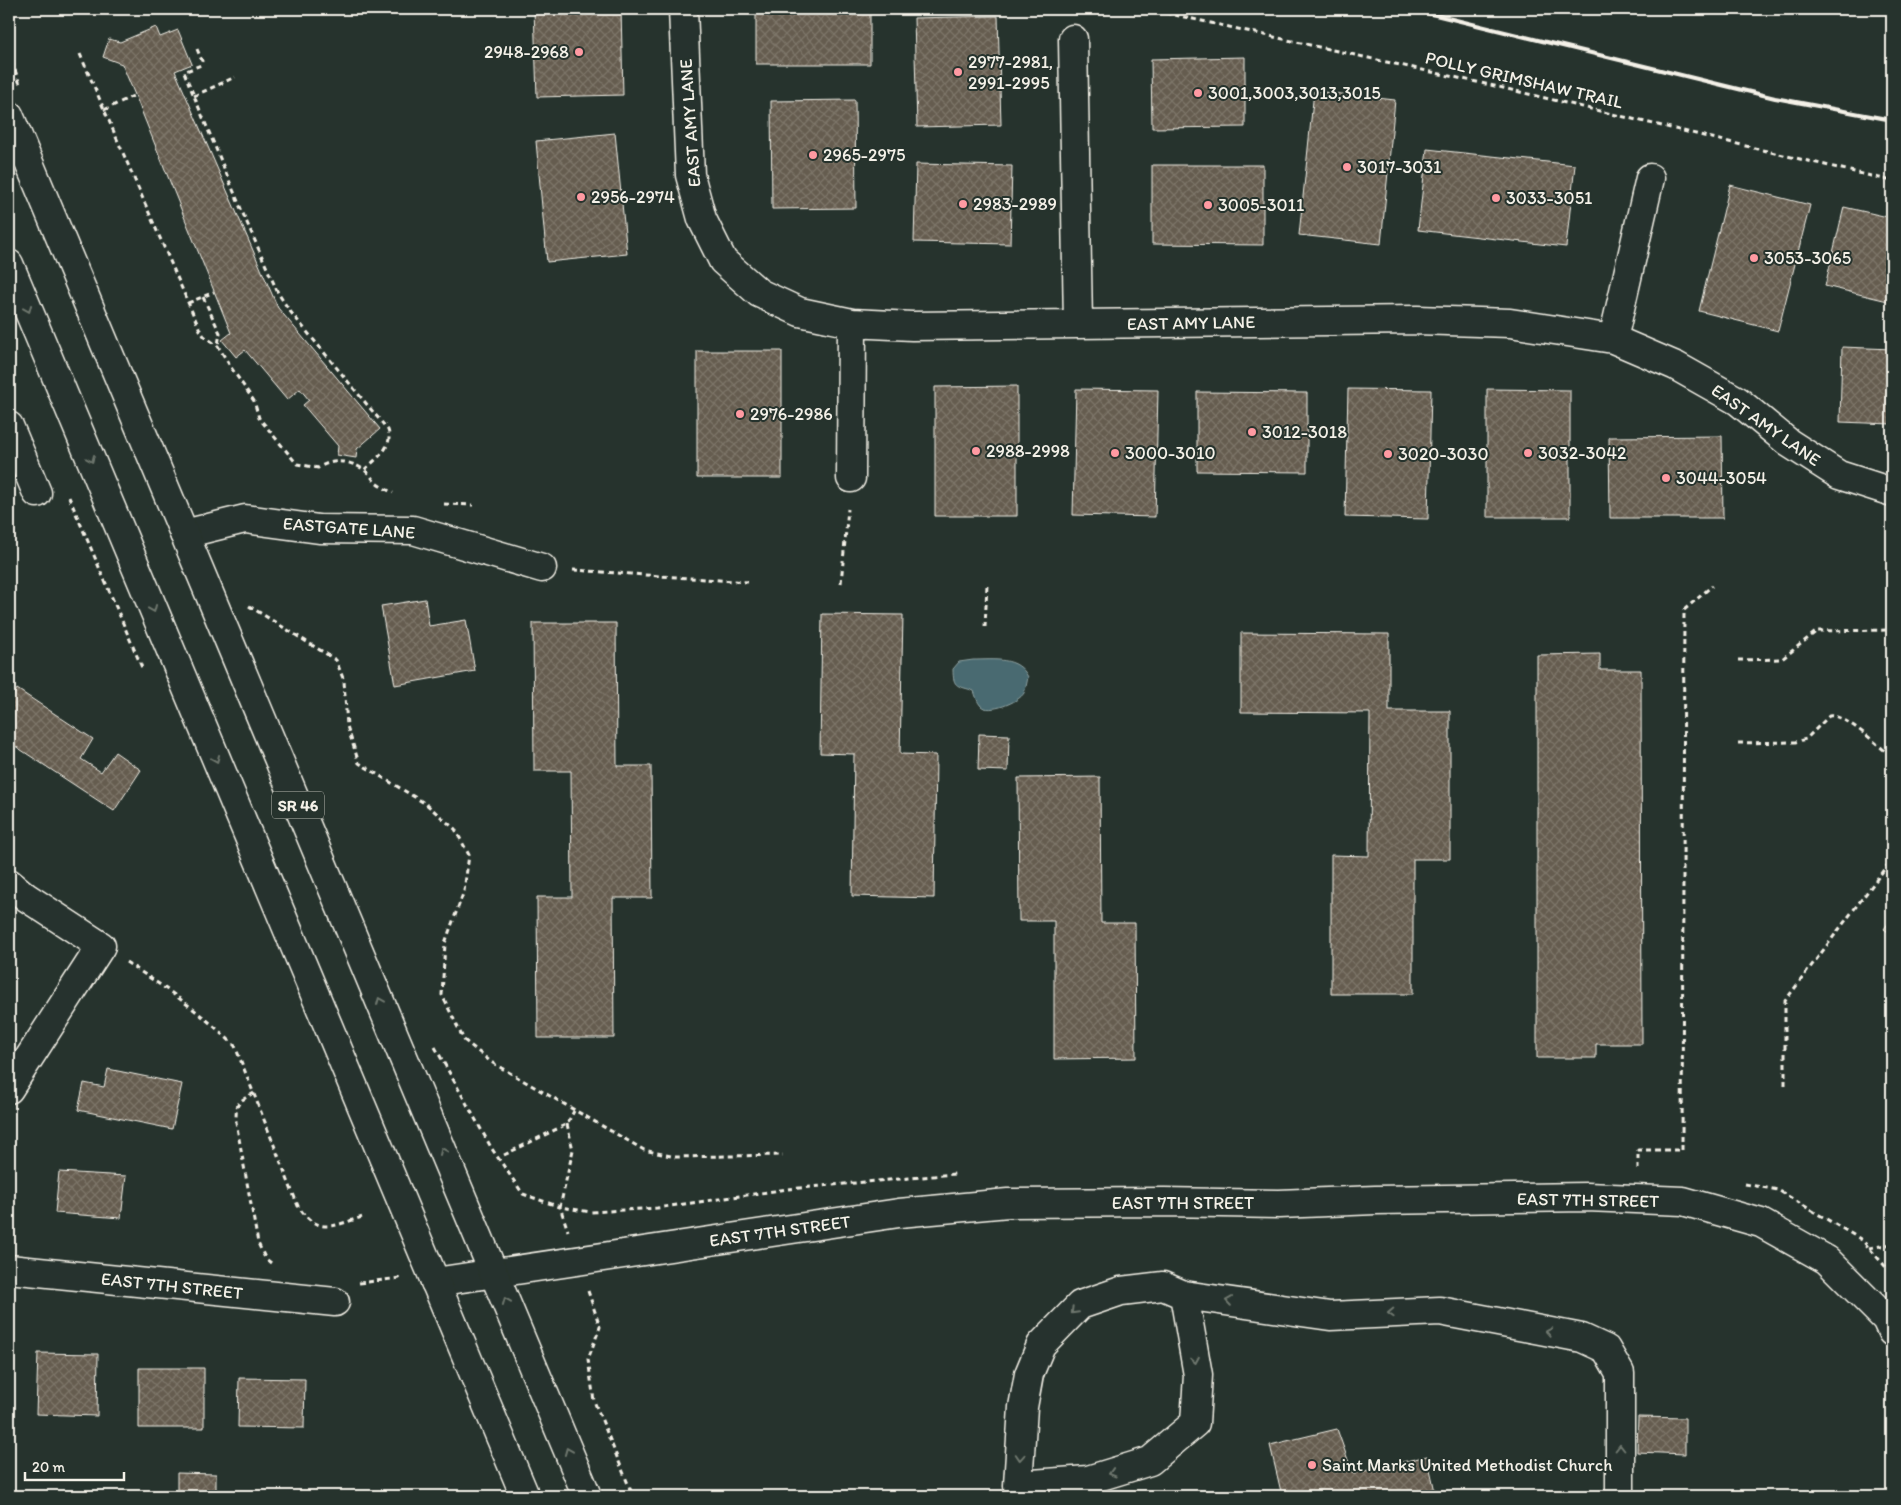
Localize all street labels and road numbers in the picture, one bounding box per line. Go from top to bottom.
street label: POLLY GRIMSHAW TRAIL [1423,47,1625,113]
street label: EAST AMY LANE [675,58,705,188]
street label: EAST AMY LANE [1127,311,1255,335]
street label: EAST AMY LANE [1707,379,1825,471]
street label: EASTGATE LANE [282,512,416,544]
road number: SR 46 [272,792,324,818]
street label: EAST 7TH STREET [1517,1188,1659,1212]
street label: EAST 7TH STREET [1112,1192,1254,1214]
street label: EAST 7TH STREET [708,1210,852,1252]
street label: EAST 7TH STREET [100,1268,244,1304]

